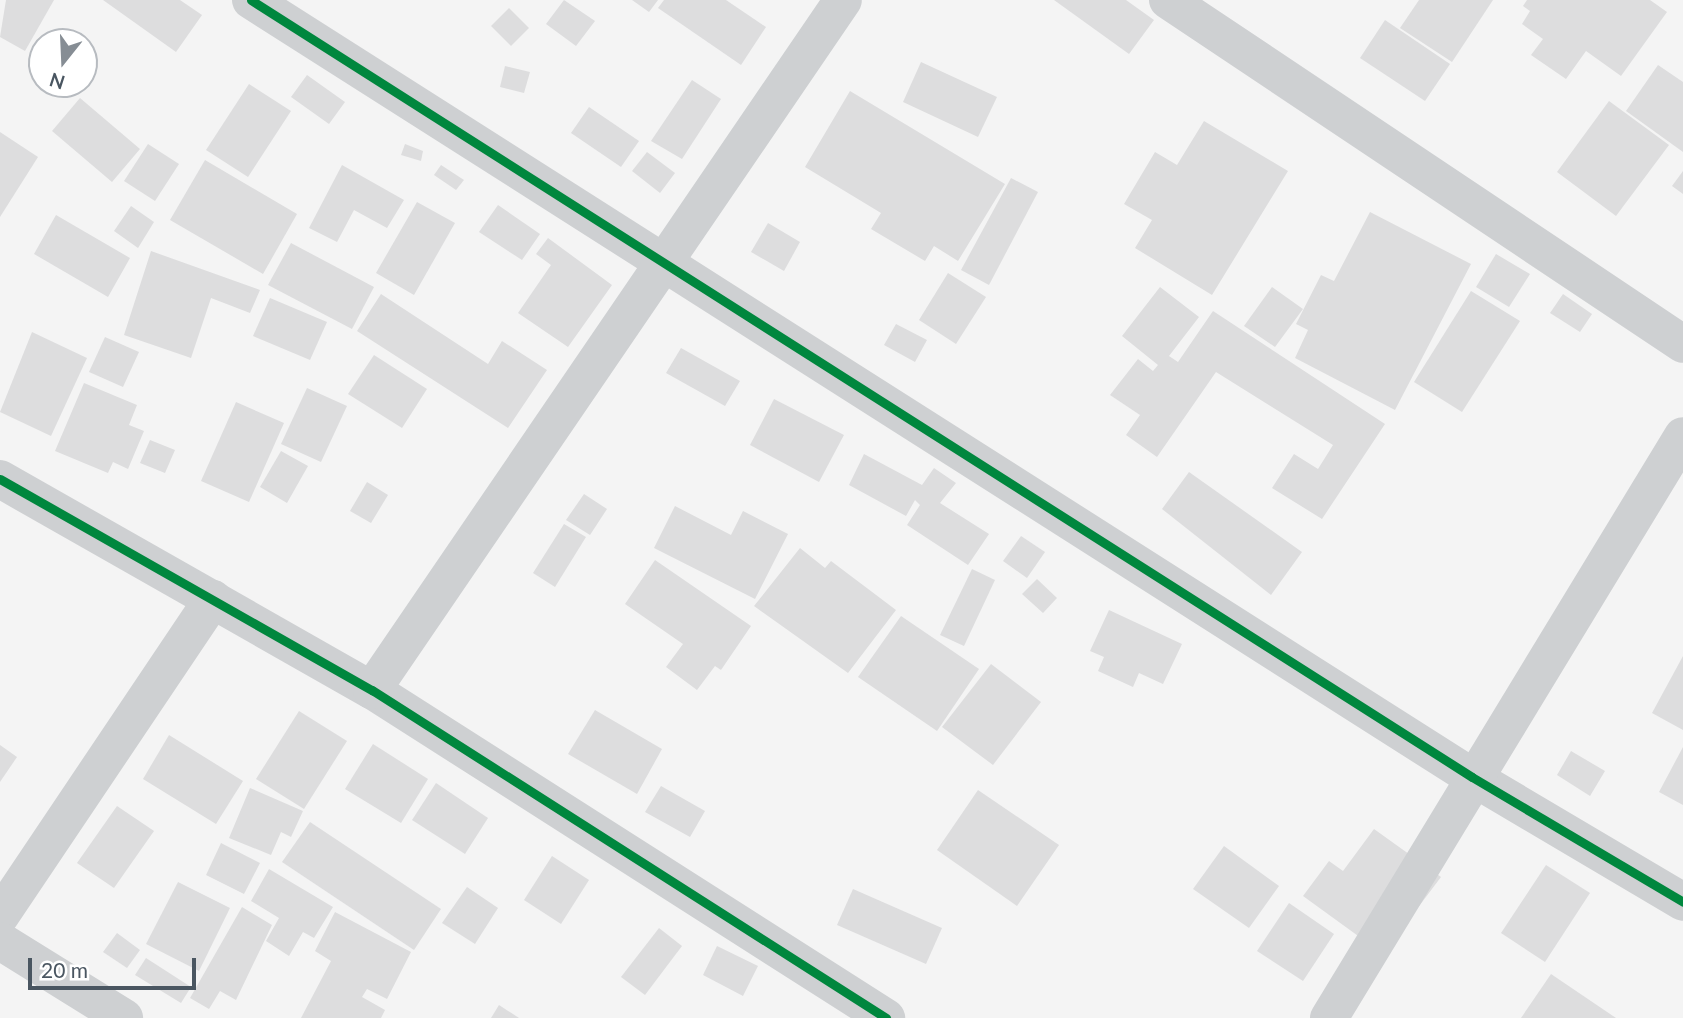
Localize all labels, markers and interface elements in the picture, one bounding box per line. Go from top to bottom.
north arrow [28,28,98,98]
text: N [46,68,67,95]
scale bar [32,944,200,988]
text: 20 m [41,957,88,982]

